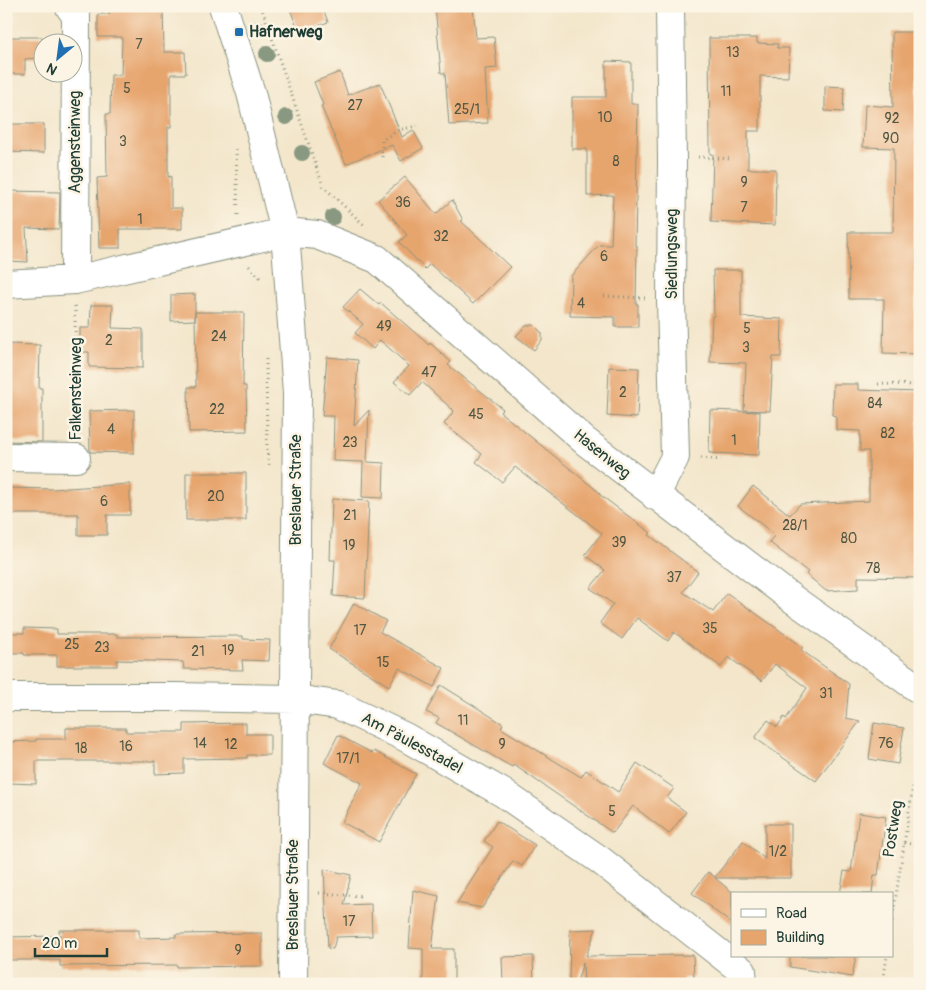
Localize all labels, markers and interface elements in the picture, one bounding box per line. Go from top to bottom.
place label: Hafnerweg [249,22,322,42]
marker: Hafnerweg [233,26,245,38]
north arrow [32,32,82,82]
house number: 7 [135,36,143,53]
house number: 13 [726,44,740,61]
text: N [44,59,60,79]
house number: 5 [123,80,131,97]
house number: 11 [721,83,731,100]
street label: Aggensteinweg [65,91,85,193]
house number: 27 [347,97,363,114]
house number: 25/1 [454,101,480,118]
house number: 10 [597,109,613,126]
house number: 92 [884,110,900,127]
house number: 90 [883,130,899,147]
house number: 3 [119,133,127,150]
house number: 8 [612,153,620,170]
house number: 9 [740,174,748,191]
house number: 36 [395,194,411,211]
house number: 7 [740,199,748,216]
street label: Siedlungsweg [662,209,682,299]
house number: 1 [137,211,143,228]
house number: 32 [433,228,449,245]
house number: 6 [600,248,608,265]
house number: 4 [577,295,585,312]
house number: 49 [376,318,392,335]
house number: 5 [743,320,751,337]
house number: 24 [211,328,227,345]
house number: 2 [105,332,113,349]
street label: Falkensteinweg [66,338,86,440]
house number: 3 [742,339,750,356]
house number: 47 [421,364,437,381]
house number: 2 [619,384,627,401]
house number: 84 [867,395,883,412]
house number: 22 [209,401,225,418]
house number: 45 [468,406,484,423]
house number: 4 [107,421,115,438]
street label: Hasenweg [569,425,635,483]
house number: 82 [881,425,896,442]
house number: 1 [731,432,737,449]
street label: Breslauer Straße [286,434,306,546]
house number: 23 [342,434,358,451]
house number: 20 [207,488,225,505]
house number: 6 [100,493,108,510]
house number: 21 [343,507,357,524]
house number: 28/1 [782,517,808,534]
house number: 80 [841,530,857,547]
house number: 39 [611,534,627,551]
house number: 19 [343,537,355,554]
house number: 78 [866,560,880,577]
house number: 37 [666,569,682,586]
house number: 35 [702,620,718,637]
house number: 17 [354,622,367,639]
house number: 25 [64,636,80,653]
house number: 23 [94,639,110,656]
house number: 19 [222,642,234,659]
house number: 21 [191,643,205,660]
house number: 15 [376,654,390,671]
house number: 31 [819,685,833,702]
street label: Am Päulesstadel [358,708,466,778]
house number: 11 [458,712,468,729]
house number: 14 [193,735,207,752]
house number: 76 [878,735,894,752]
house number: 12 [224,736,238,753]
house number: 9 [498,736,506,753]
house number: 16 [119,738,133,755]
house number: 18 [75,740,87,757]
house number: 17/1 [336,750,360,767]
street label: Postweg [879,799,907,859]
house number: 5 [608,803,616,820]
street label: Breslauer Straße [283,839,303,951]
house number: 1/2 [769,843,787,860]
legend [731,892,894,958]
text: Road [776,904,807,923]
house number: 17 [343,913,356,930]
scale bar [35,925,108,957]
text: Building [776,928,824,947]
text: 20 m [42,934,77,953]
house number: 9 [234,942,242,959]

